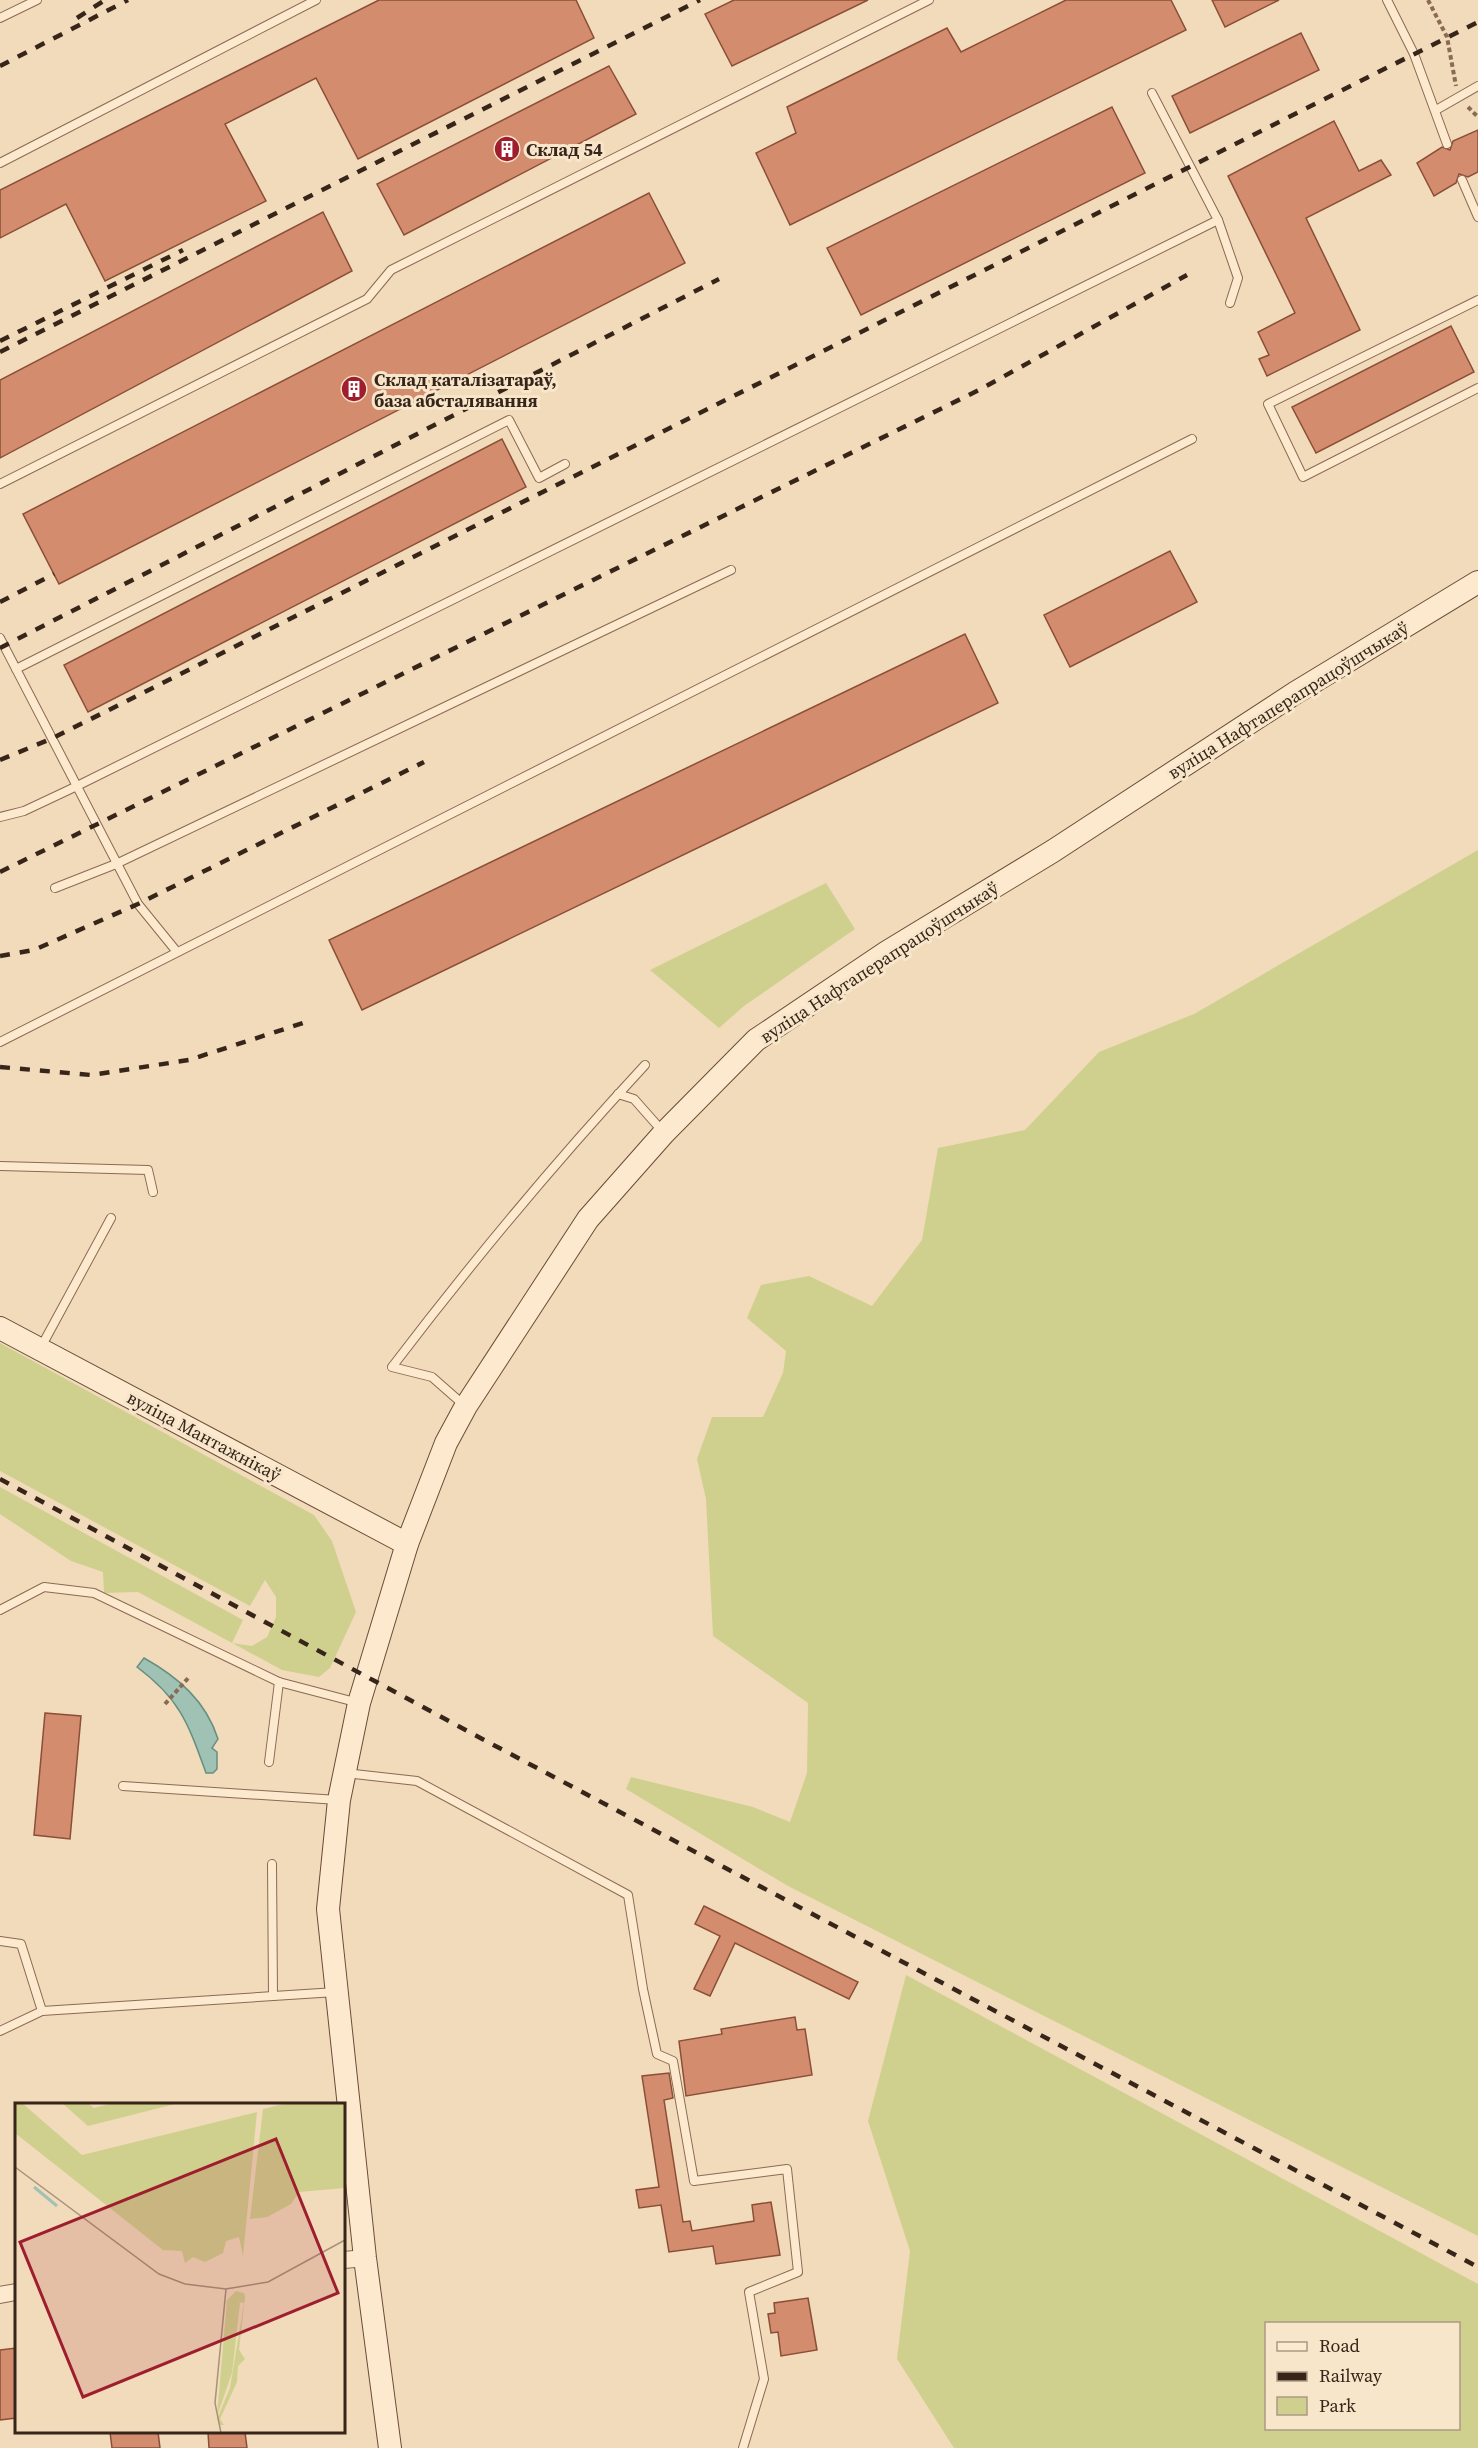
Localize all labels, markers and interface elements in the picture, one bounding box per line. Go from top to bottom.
building icon: Склад 54 [492,134,522,164]
place label: Склад 54 [526,137,603,162]
place label: Склад каталізатараў, база абсталявання [374,367,557,413]
building icon: Склад каталізатараў, база абсталявання [339,374,369,404]
street label: вуліца Нафтаперапрацоўшчыкаў [1163,615,1414,785]
street label: вуліца Нафтаперапрацоўшчыкаў [755,875,1004,1049]
street label: вуліца Мантажнікаў [123,1385,286,1488]
inset map [15,2103,345,2433]
legend [1265,2322,1460,2430]
text: Road [1319,2333,1360,2358]
text: Railway [1319,2363,1383,2388]
text: Park [1319,2393,1356,2418]

